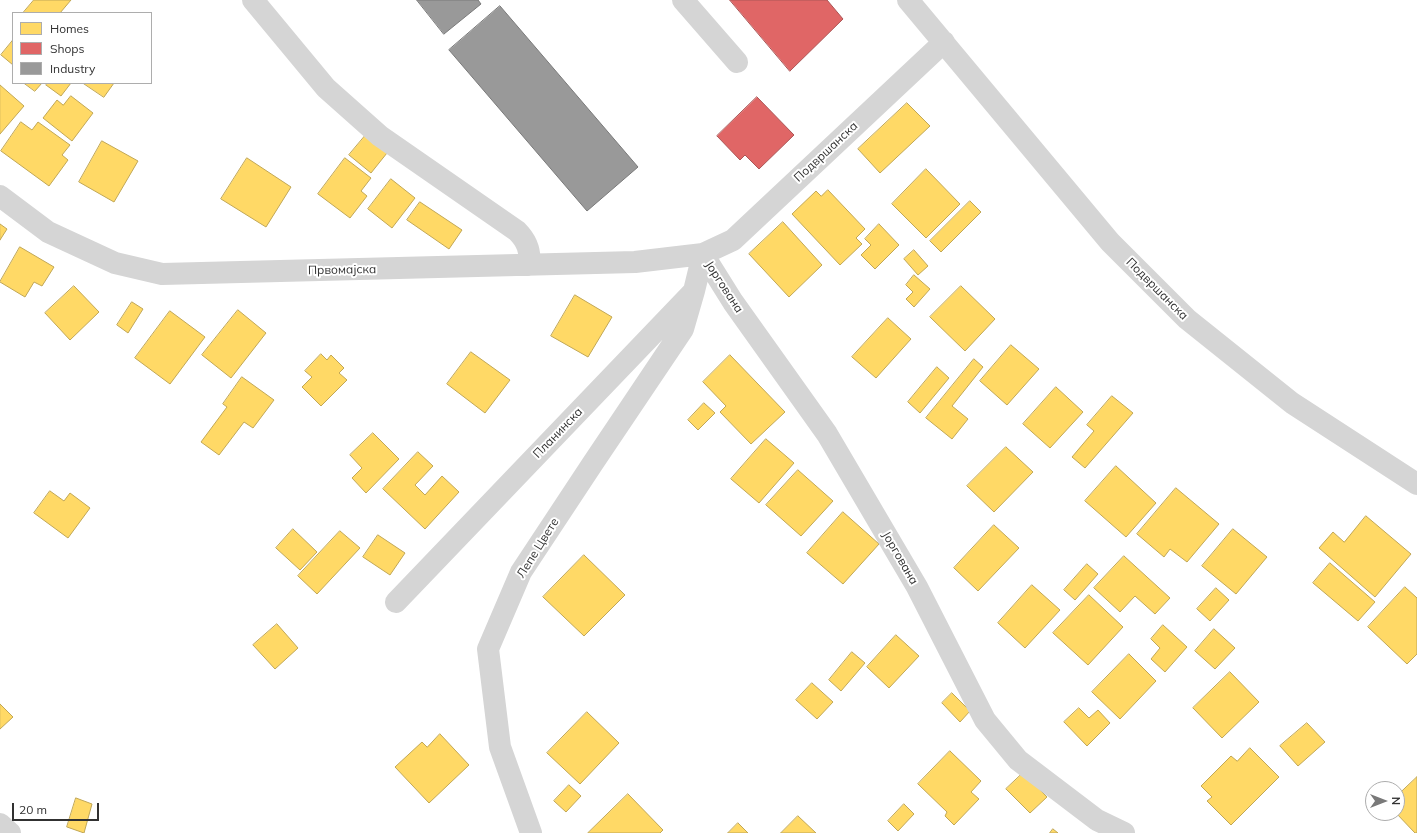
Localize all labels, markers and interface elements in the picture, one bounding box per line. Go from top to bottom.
legend [12,12,152,84]
text: Homes [50,21,89,36]
text: Shops [50,41,85,56]
text: Industry [50,61,95,76]
street label: Подвршанска [791,119,861,185]
street label: Подвршанска [1123,255,1191,323]
street label: Јоргована [702,258,746,316]
street label: Првомајска [308,262,376,278]
street label: Планинска [530,405,586,461]
street label: Лепе Цвете [514,515,562,581]
street label: Јоргована [879,529,921,587]
north arrow [1365,781,1405,821]
scale bar [14,795,101,821]
text: N [1389,797,1403,805]
text: 20 m [19,802,47,817]

